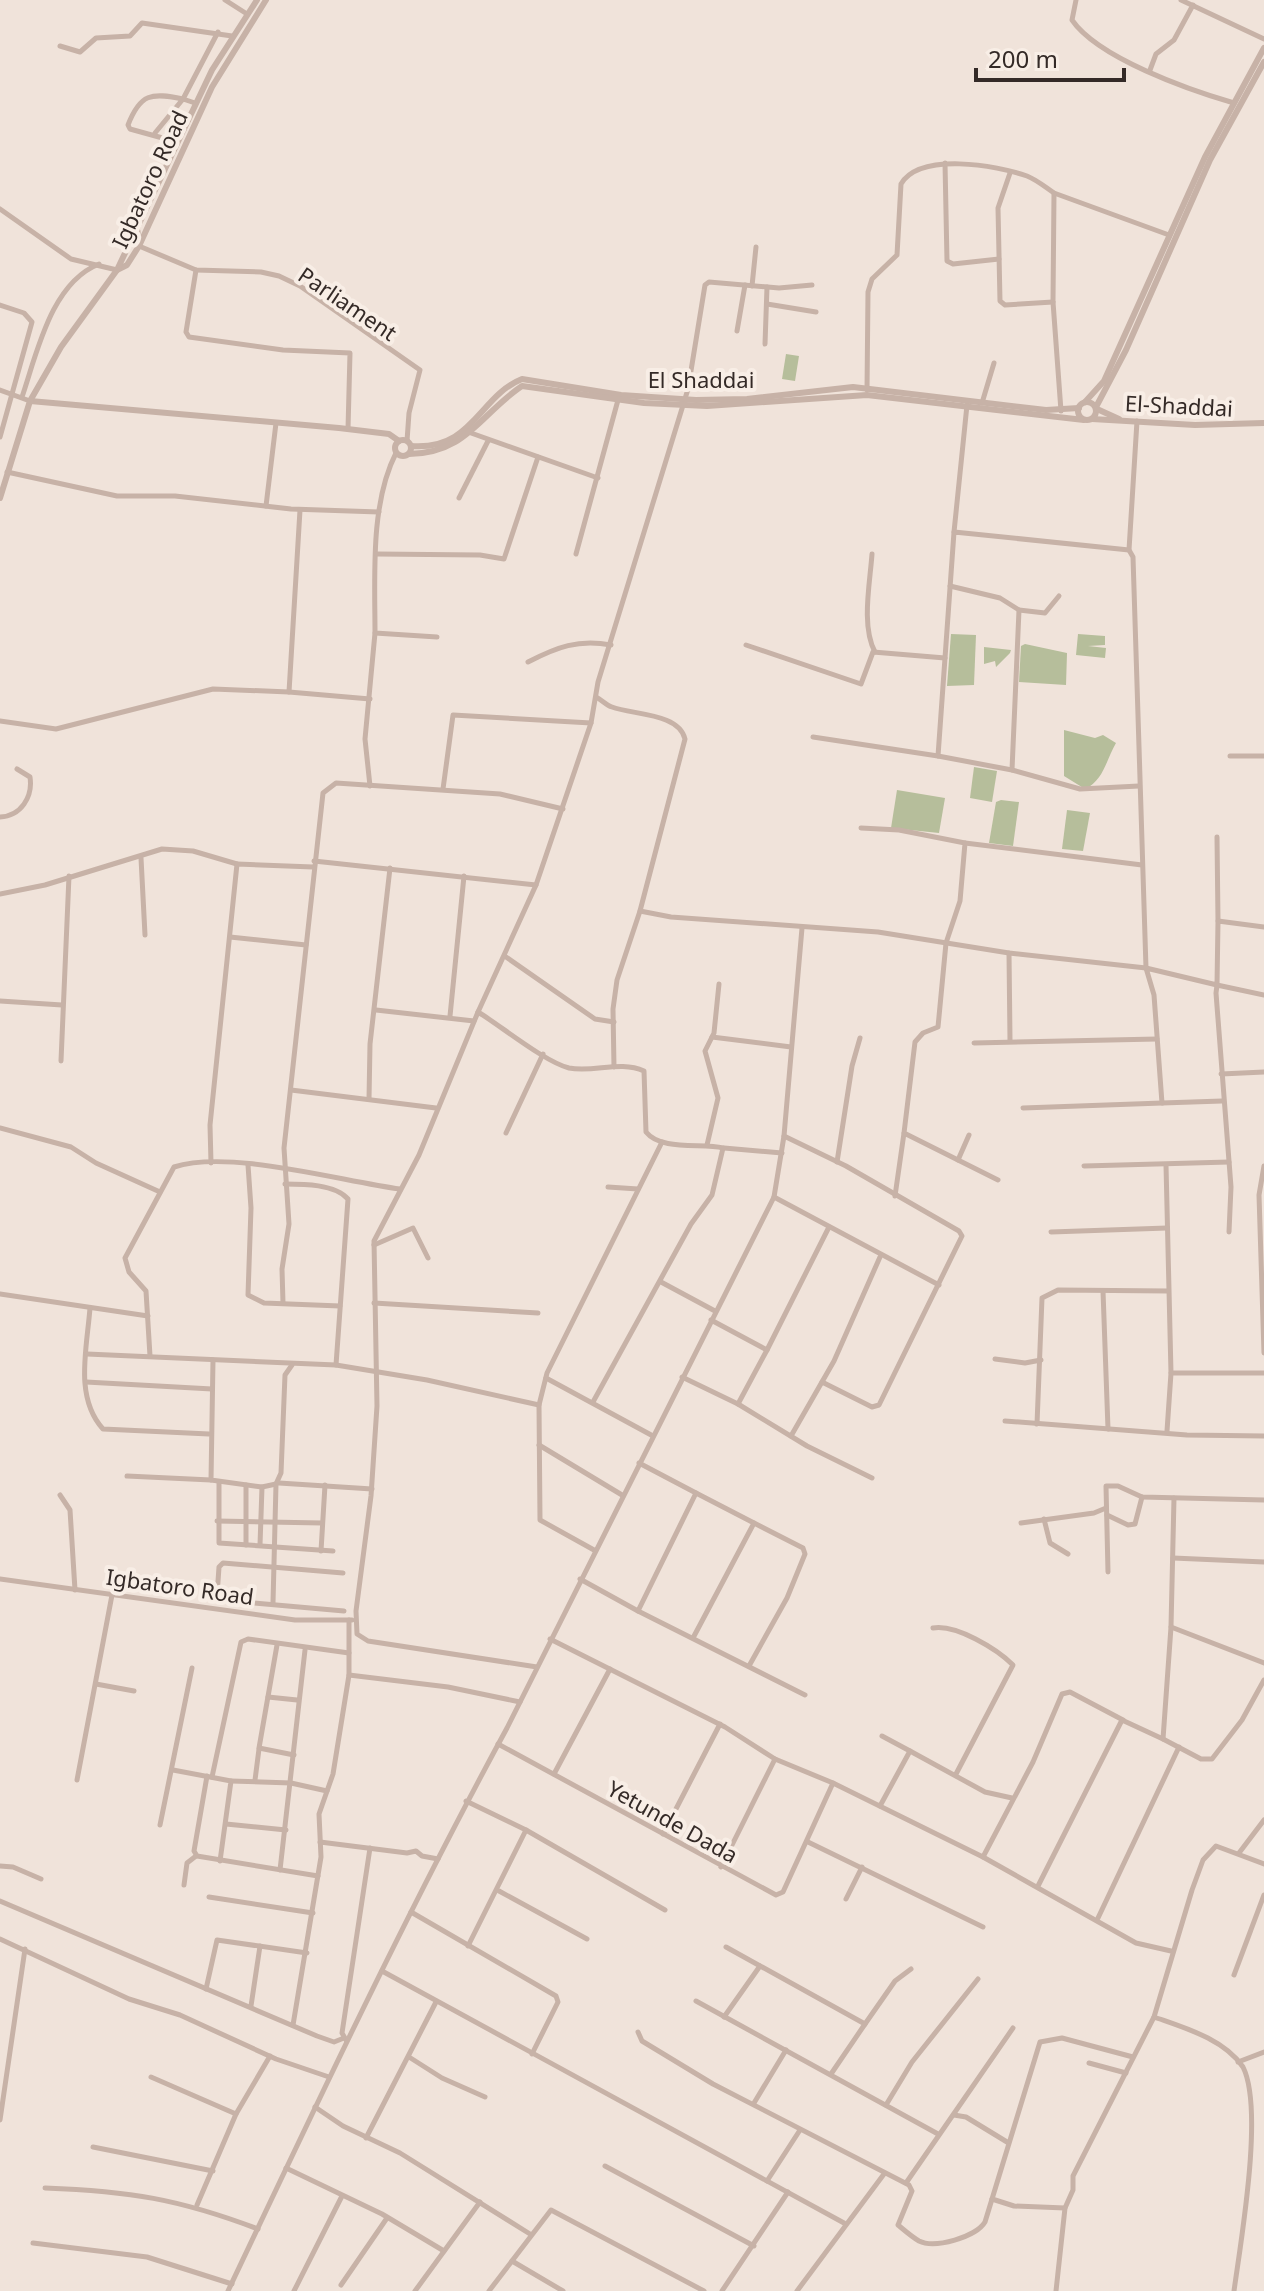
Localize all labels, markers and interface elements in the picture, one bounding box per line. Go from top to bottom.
scale bar [976,32,1124,82]
text: 200 m [988,42,1058,75]
street label: Igbatoro Road [104,105,194,253]
street label: Parliament [293,259,403,347]
street label: El Shaddai [648,364,754,394]
street label: El-Shaddai [1124,387,1234,423]
street label: Igbatoro Road [104,1561,256,1611]
street label: Yetunde Dada [602,1773,744,1869]

